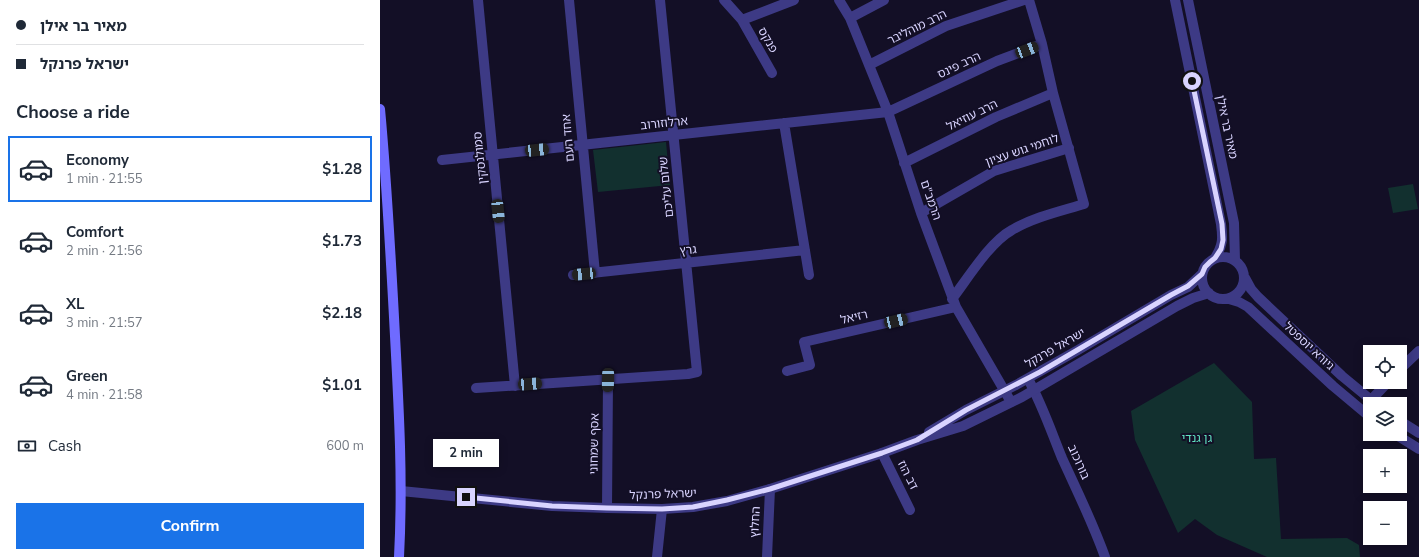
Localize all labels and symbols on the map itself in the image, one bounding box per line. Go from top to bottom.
street label: הרב מוהליבר [885,6,949,48]
street label: פנקס [754,24,782,56]
car [1014,40,1040,60]
street label: הרב פינס [935,48,983,82]
route start [1183,72,1201,90]
street label: מאיר בר אילן [1212,94,1242,160]
street label: הרב עוזיאל [944,96,1000,134]
street label: ארלוזורוב [639,112,689,133]
street label: אחד העם [558,113,578,163]
street label: לוחמי גוש עציון [983,130,1061,170]
street label: סמולנסקין [469,131,491,185]
car [524,143,550,157]
street label: שלום עליכם [655,156,677,218]
street label: הרמב"ם [917,178,945,222]
car [491,198,505,224]
street label: גרץ [679,241,698,259]
car [572,267,596,281]
street label: רזיאל [839,306,869,328]
car [883,312,909,330]
street label: גיורא יוספטל [1280,318,1338,374]
street label: ישראל פרנקל [1022,324,1088,372]
car [602,368,614,392]
car [518,377,542,391]
street label: אסף שמחוני [585,413,603,475]
park label: גן גנדי [1182,430,1213,446]
callout: 2 min [433,439,499,467]
street label: בורוכוב [1064,442,1094,482]
street label: דב הוז [894,458,922,493]
street label: ישראל פרנקל [629,485,697,503]
route end [457,488,475,506]
street label: החלוץ [746,506,764,538]

